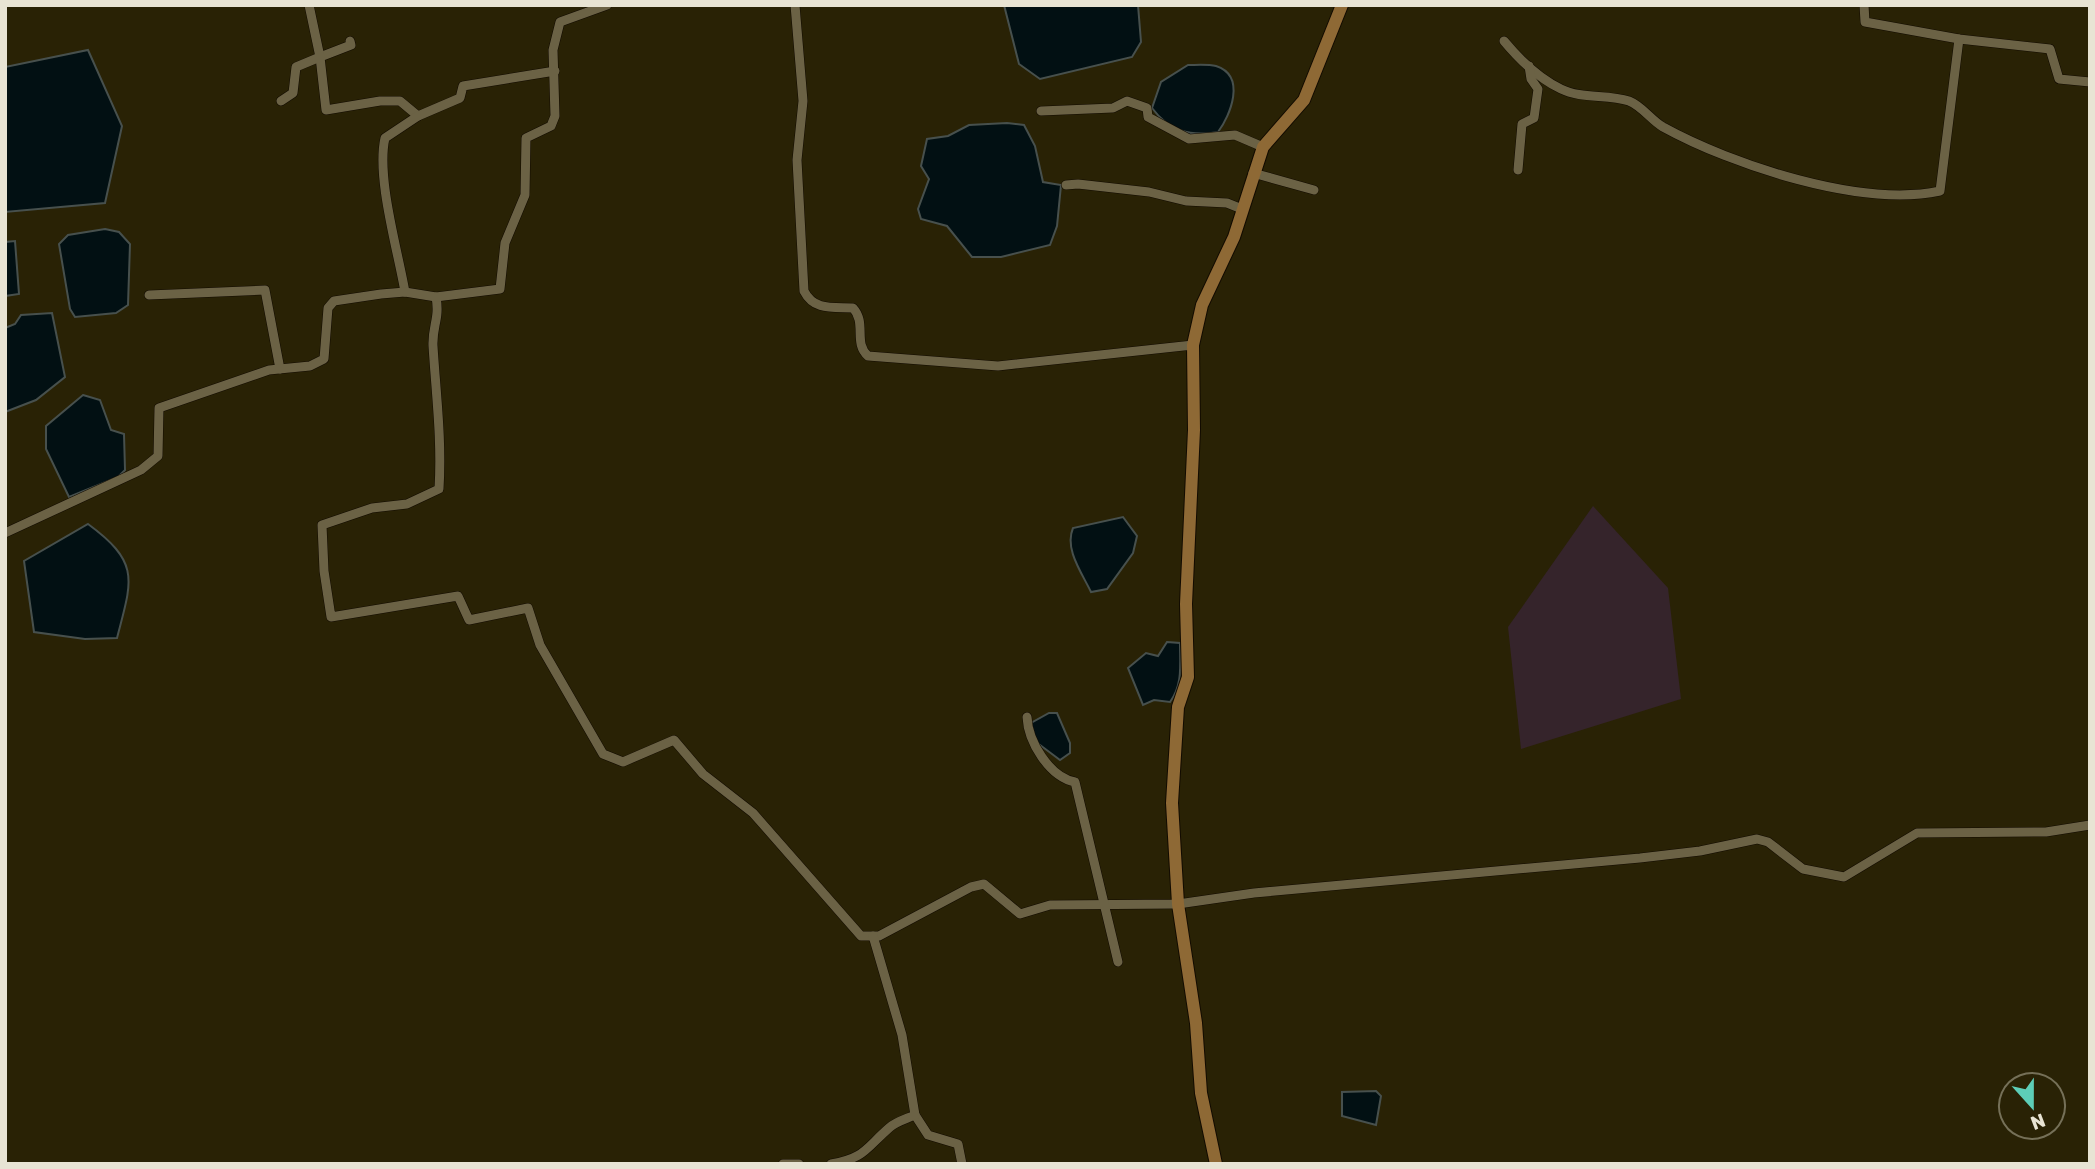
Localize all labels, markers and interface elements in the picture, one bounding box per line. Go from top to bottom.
north arrow [1997,1071,2067,1141]
text: N [2027,1108,2048,1135]

